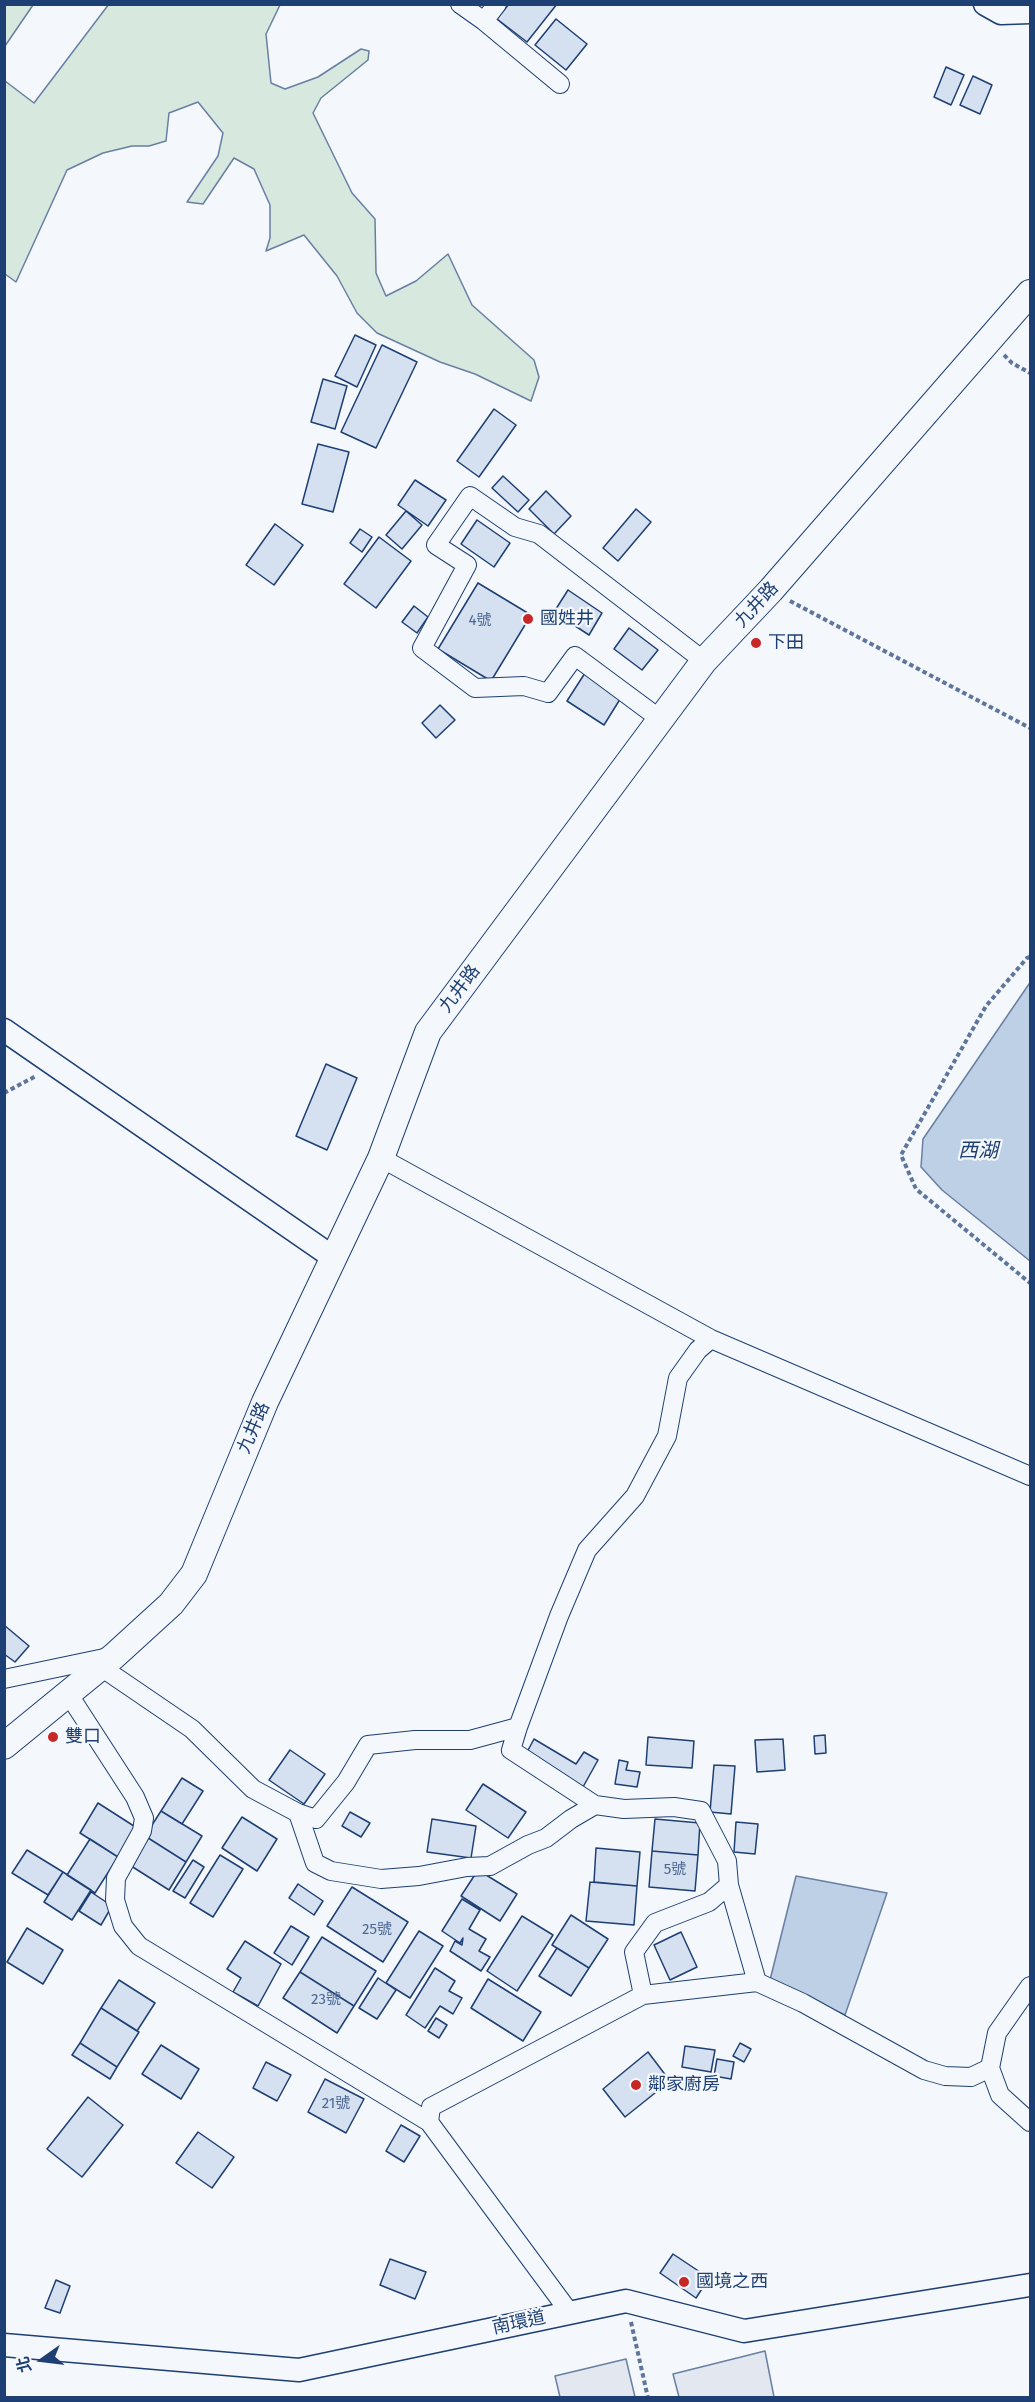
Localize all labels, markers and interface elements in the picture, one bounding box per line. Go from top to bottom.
street label: 九井路 [731,578,783,632]
place label: 國姓井 [540,608,594,630]
house number: 4號 [469,612,491,630]
marker: 國姓井 [521,612,535,626]
place label: 下田 [768,632,804,654]
marker: 下田 [749,636,763,650]
street label: 九井路 [435,961,485,1017]
water label: 西湖 [958,1139,998,1163]
street label: 九井路 [234,1399,274,1457]
place label: 雙口 [65,1726,101,1748]
marker: 雙口 [46,1730,60,1744]
house number: 5號 [664,1861,686,1879]
house number: 25號 [362,1921,392,1939]
house number: 23號 [311,1991,341,2009]
place label: 鄰家廚房 [648,2074,720,2096]
marker: 鄰家廚房 [629,2078,643,2092]
house number: 21號 [322,2095,350,2113]
place label: 國境之西 [696,2271,768,2293]
marker: 國境之西 [677,2275,691,2289]
street label: 南環道 [490,2307,548,2339]
north arrow [12,2330,72,2390]
text: 北 [13,2354,35,2375]

